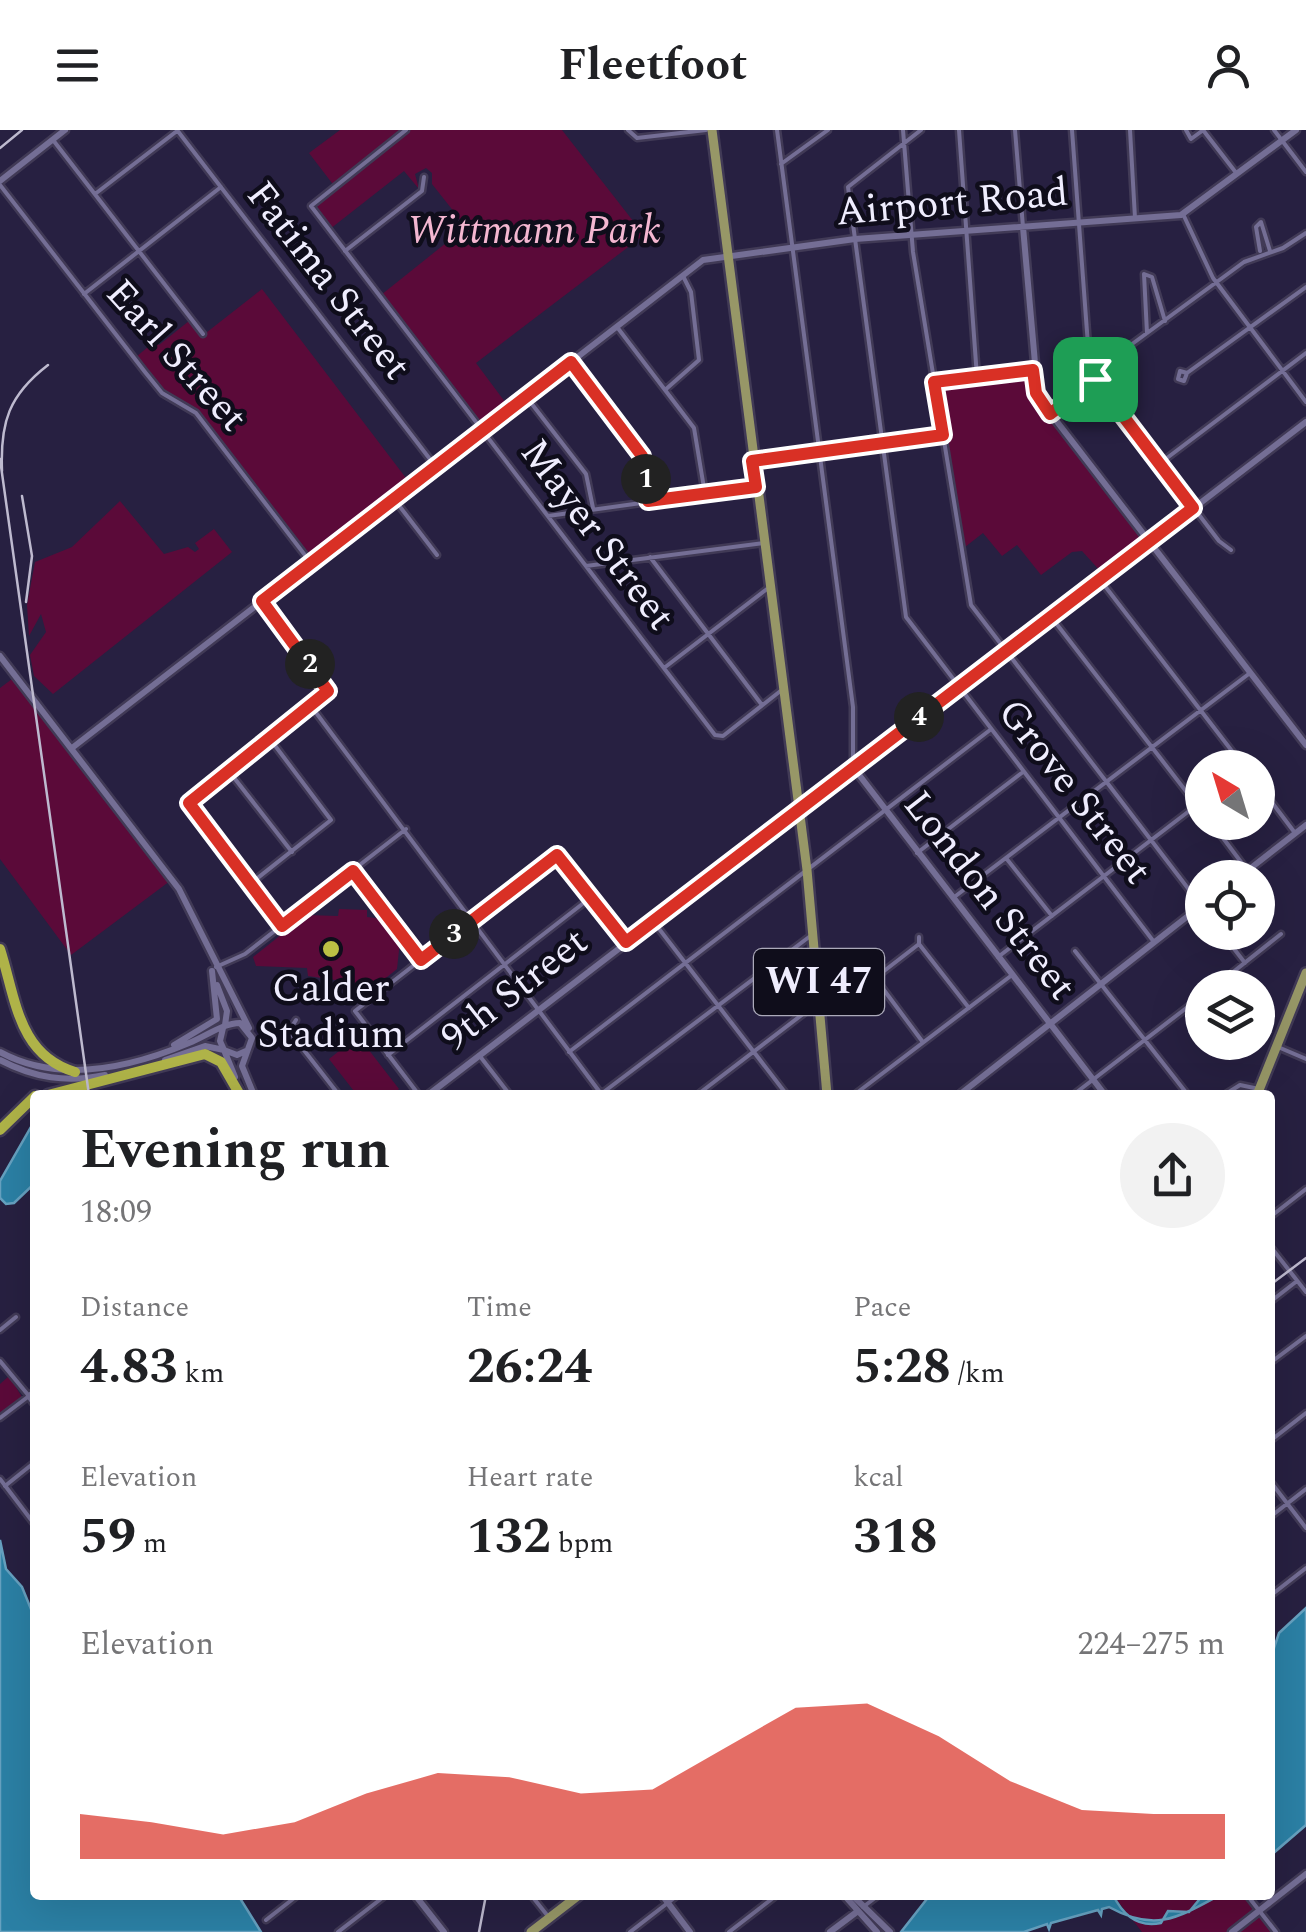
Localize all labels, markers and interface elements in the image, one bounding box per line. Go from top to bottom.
text: Fleetfoot [559,31,747,100]
icon: menu [50,38,105,93]
icon: person [1201,38,1256,93]
street label: Airport Road [833,162,1071,244]
street label: Fatima Street [230,168,426,394]
park label: Wittmann Park [407,201,661,262]
street label: Earl Street [90,266,262,446]
pin [1053,337,1138,422]
icon: arrive [1068,352,1123,407]
street label: Mayer Street [504,426,690,644]
pin: 1 [621,454,671,504]
text: 1 [638,457,654,500]
pin: 2 [285,639,335,689]
text: 2 [302,642,318,685]
street label: Grove Street [982,686,1166,898]
pin: 4 [894,692,944,742]
text: 4 [911,695,927,738]
north arrow [1185,750,1275,840]
map controls [1185,750,1275,1060]
street label: London Street [887,778,1091,1014]
button: locate [1185,860,1275,950]
pin: 3 [429,909,479,959]
text: 3 [446,912,462,955]
street label: 9th Street [428,913,602,1067]
marker: Calder Stadium [320,938,342,960]
road number: WI 47 [754,949,884,1015]
place label: Calder Stadium [257,959,405,1066]
button: layers [1185,970,1275,1060]
text: Evening run [80,1109,390,1192]
button: share [1120,1123,1225,1228]
text: 18:09 [80,1188,152,1237]
text: Distance [80,1286,189,1329]
text: Time [467,1286,532,1329]
text: Pace [853,1286,911,1329]
text: 4.83 [80,1329,178,1405]
text: 26:24 [467,1329,592,1405]
text: 5:28 [853,1329,951,1405]
text: km [178,1352,224,1395]
text: /km [951,1352,1005,1395]
text: Elevation [80,1456,197,1499]
text: Heart rate [467,1456,593,1499]
text: kcal [853,1456,904,1499]
text: 59 [80,1499,136,1575]
text: 132 [467,1499,551,1575]
text: 318 [853,1499,937,1575]
text: m [136,1522,167,1565]
text: bpm [551,1522,613,1565]
text: Elevation [80,1620,214,1669]
text: 224–275 m [1077,1620,1225,1669]

